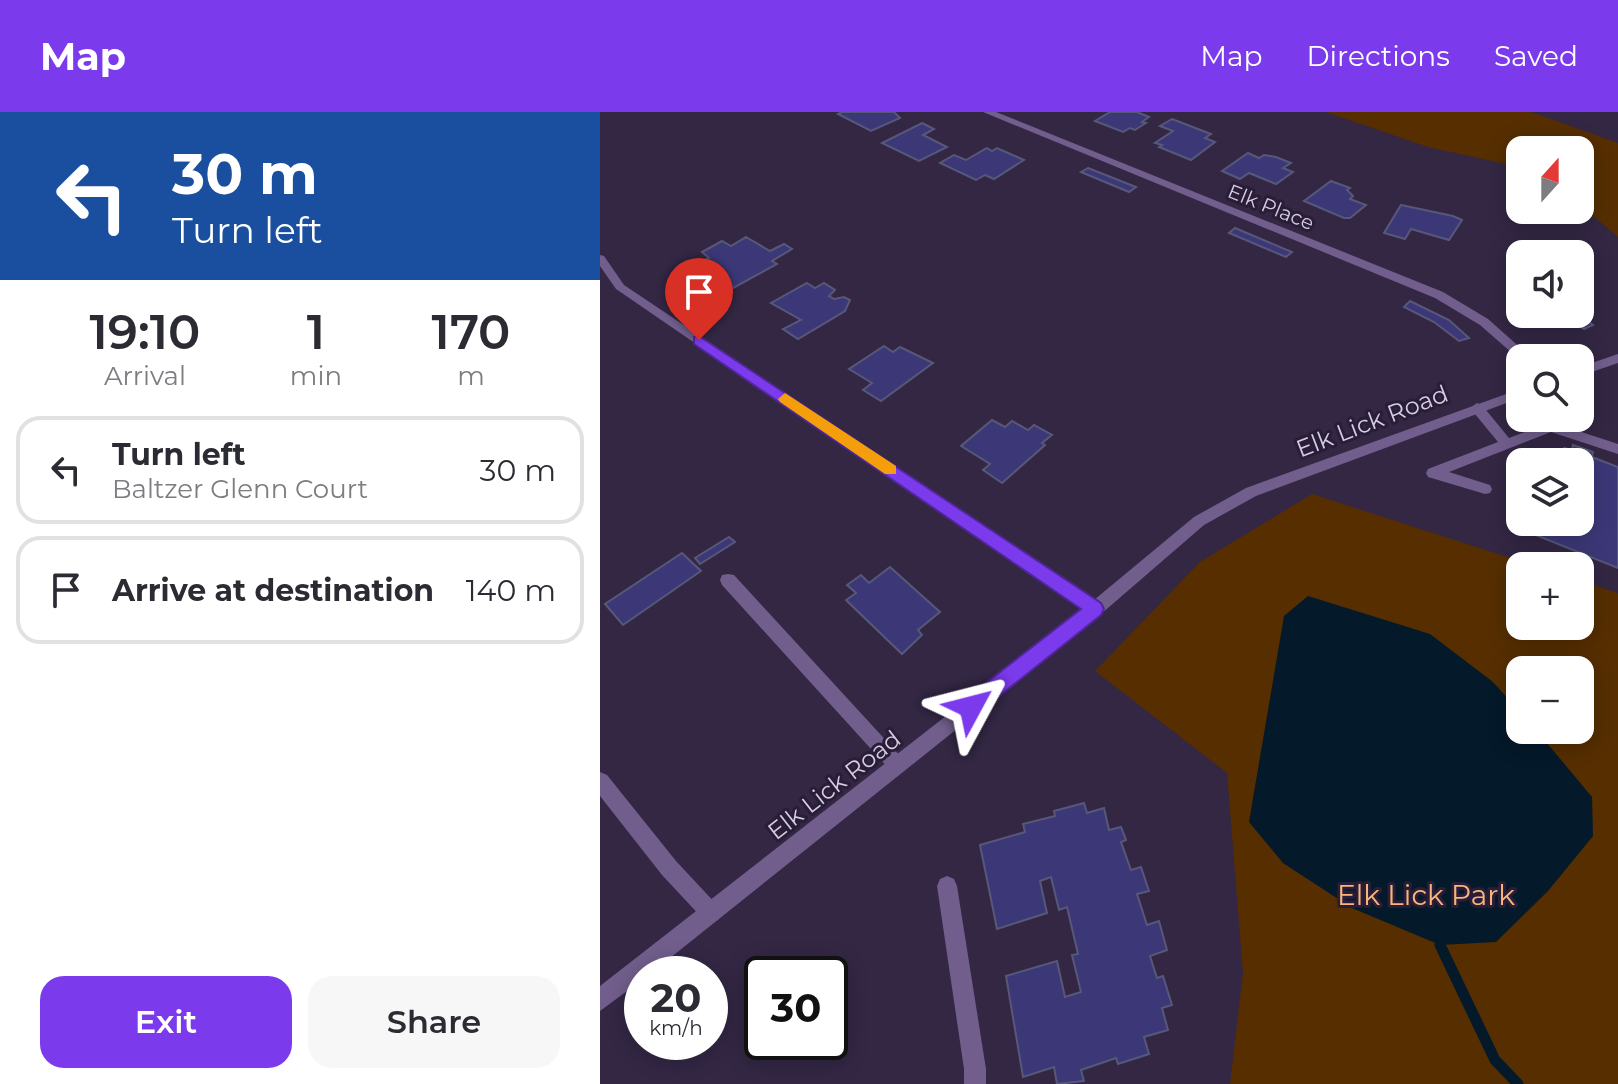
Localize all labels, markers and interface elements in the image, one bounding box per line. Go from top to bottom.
text: Map [40,33,126,80]
text: Map [1200,39,1262,73]
text: Directions [1306,39,1450,73]
text: Saved [1494,39,1578,73]
north arrow [1506,136,1594,224]
map controls [1506,136,1594,744]
text: 30 m [172,140,318,208]
icon: left [40,144,144,248]
street label: Elk Place [1224,179,1318,235]
text: Turn left [172,208,323,252]
button: sound [1506,240,1594,328]
pin [665,258,733,340]
icon: arrive [677,270,721,314]
text: 19:10 [90,303,200,361]
text: 1 [307,303,325,361]
text: 170 [432,303,510,361]
button: search [1506,344,1594,432]
text: Arrival [104,360,186,392]
text: min [290,360,342,392]
text: m [457,360,485,392]
street label: Elk Lick Road [1292,379,1452,463]
text: Turn left [112,436,245,473]
icon: left [44,448,88,492]
button: layers [1506,448,1594,536]
text: 30 m [480,452,556,489]
text: Baltzer Glenn Court [112,473,368,505]
button: + [1506,552,1594,640]
icon: arrive [44,568,88,612]
text: Arrive at destination [112,572,434,609]
text: 140 m [466,572,556,609]
button: − [1506,656,1594,744]
position arrow [929,665,1013,749]
street label: Elk Lick Road [762,724,906,846]
park label: Elk Lick Park [1337,878,1515,912]
speed limit sign: 30 [744,956,848,1060]
text: 20 [651,973,701,1022]
button: Exit [40,976,292,1068]
button: Share [308,976,560,1068]
text: km/h [649,1016,703,1040]

